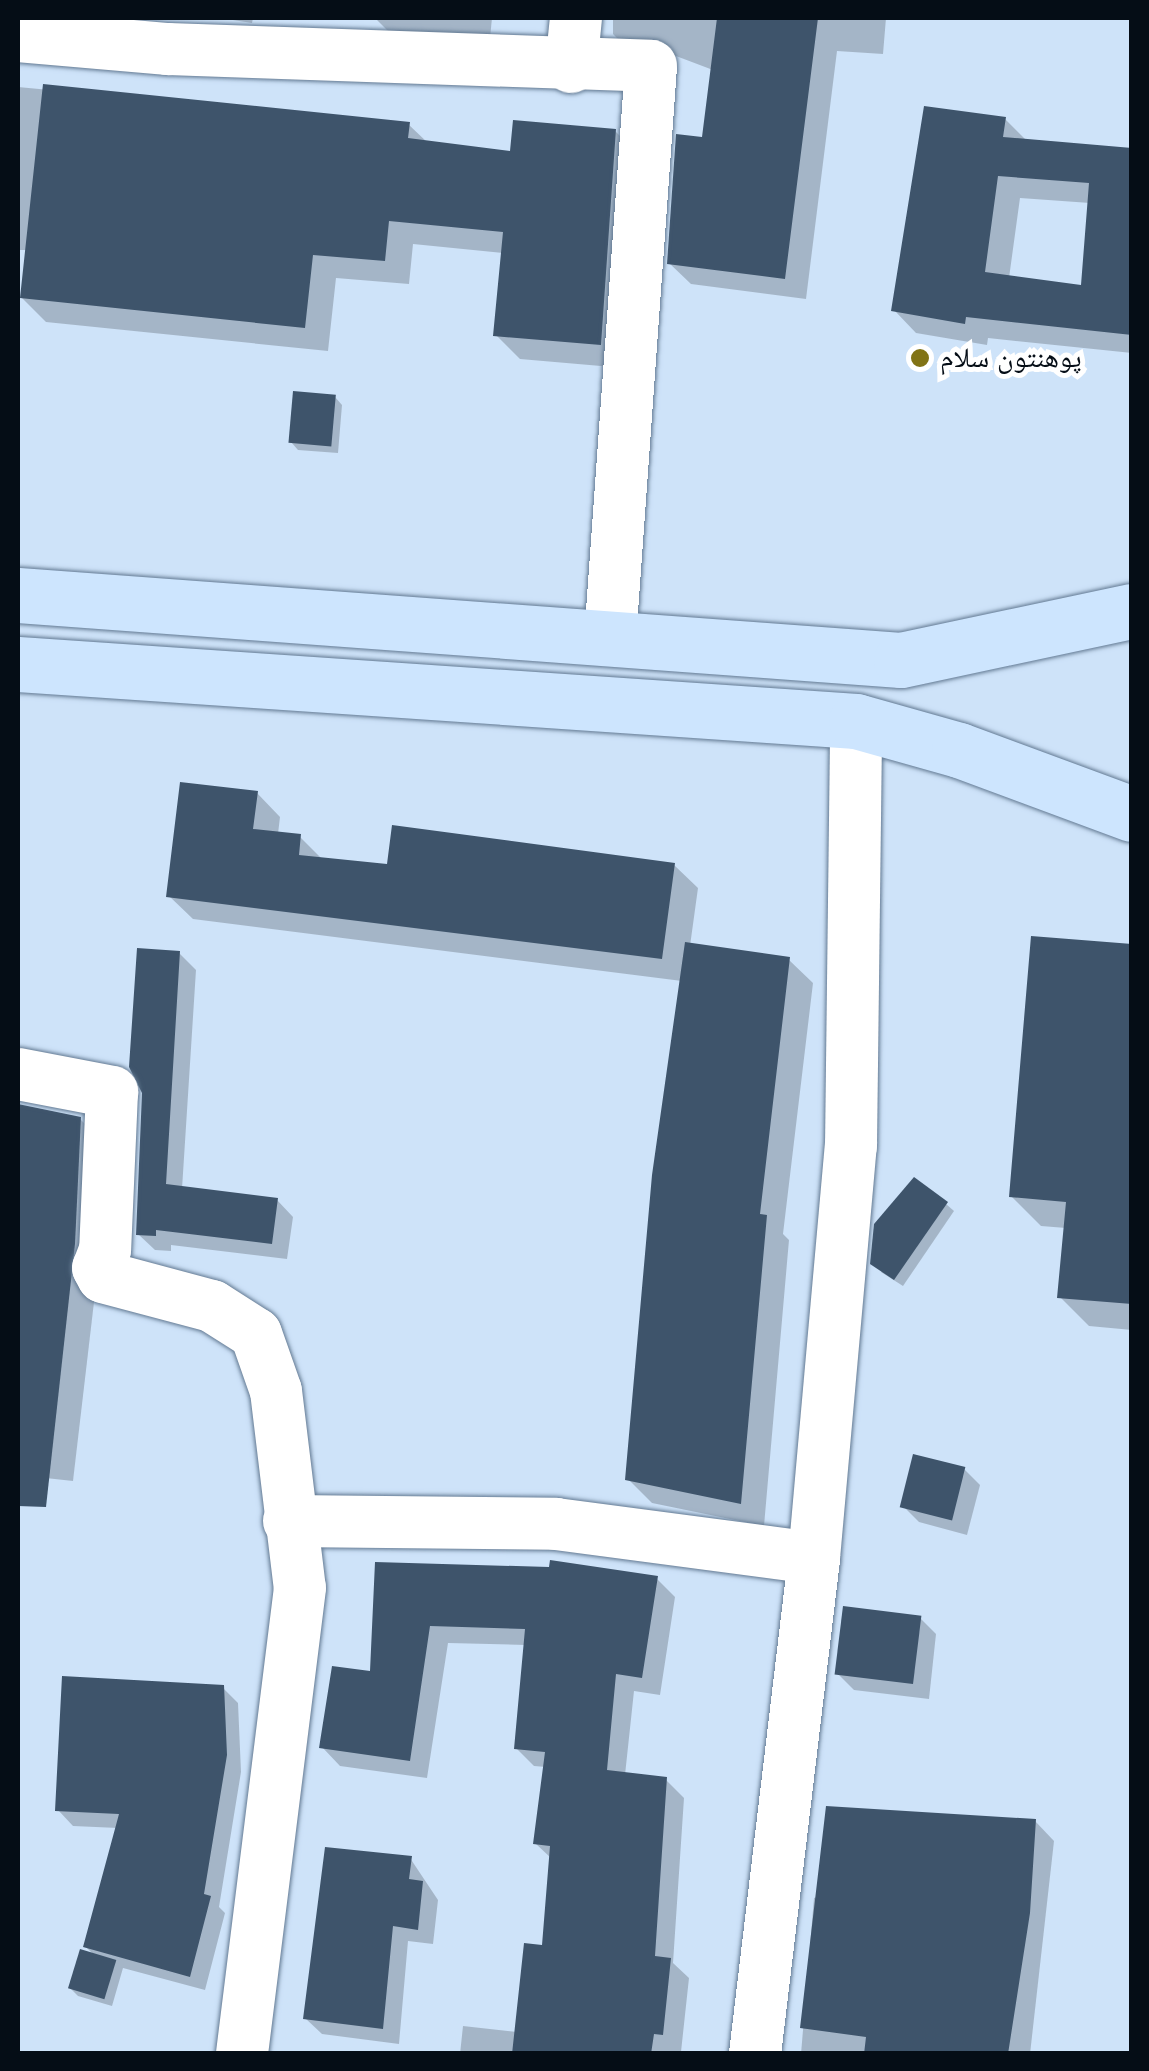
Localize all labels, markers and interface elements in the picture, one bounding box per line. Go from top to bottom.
place label: پوهنتون سلام [940,341,1082,375]
marker: پوهنتون سلام [909,347,931,369]

